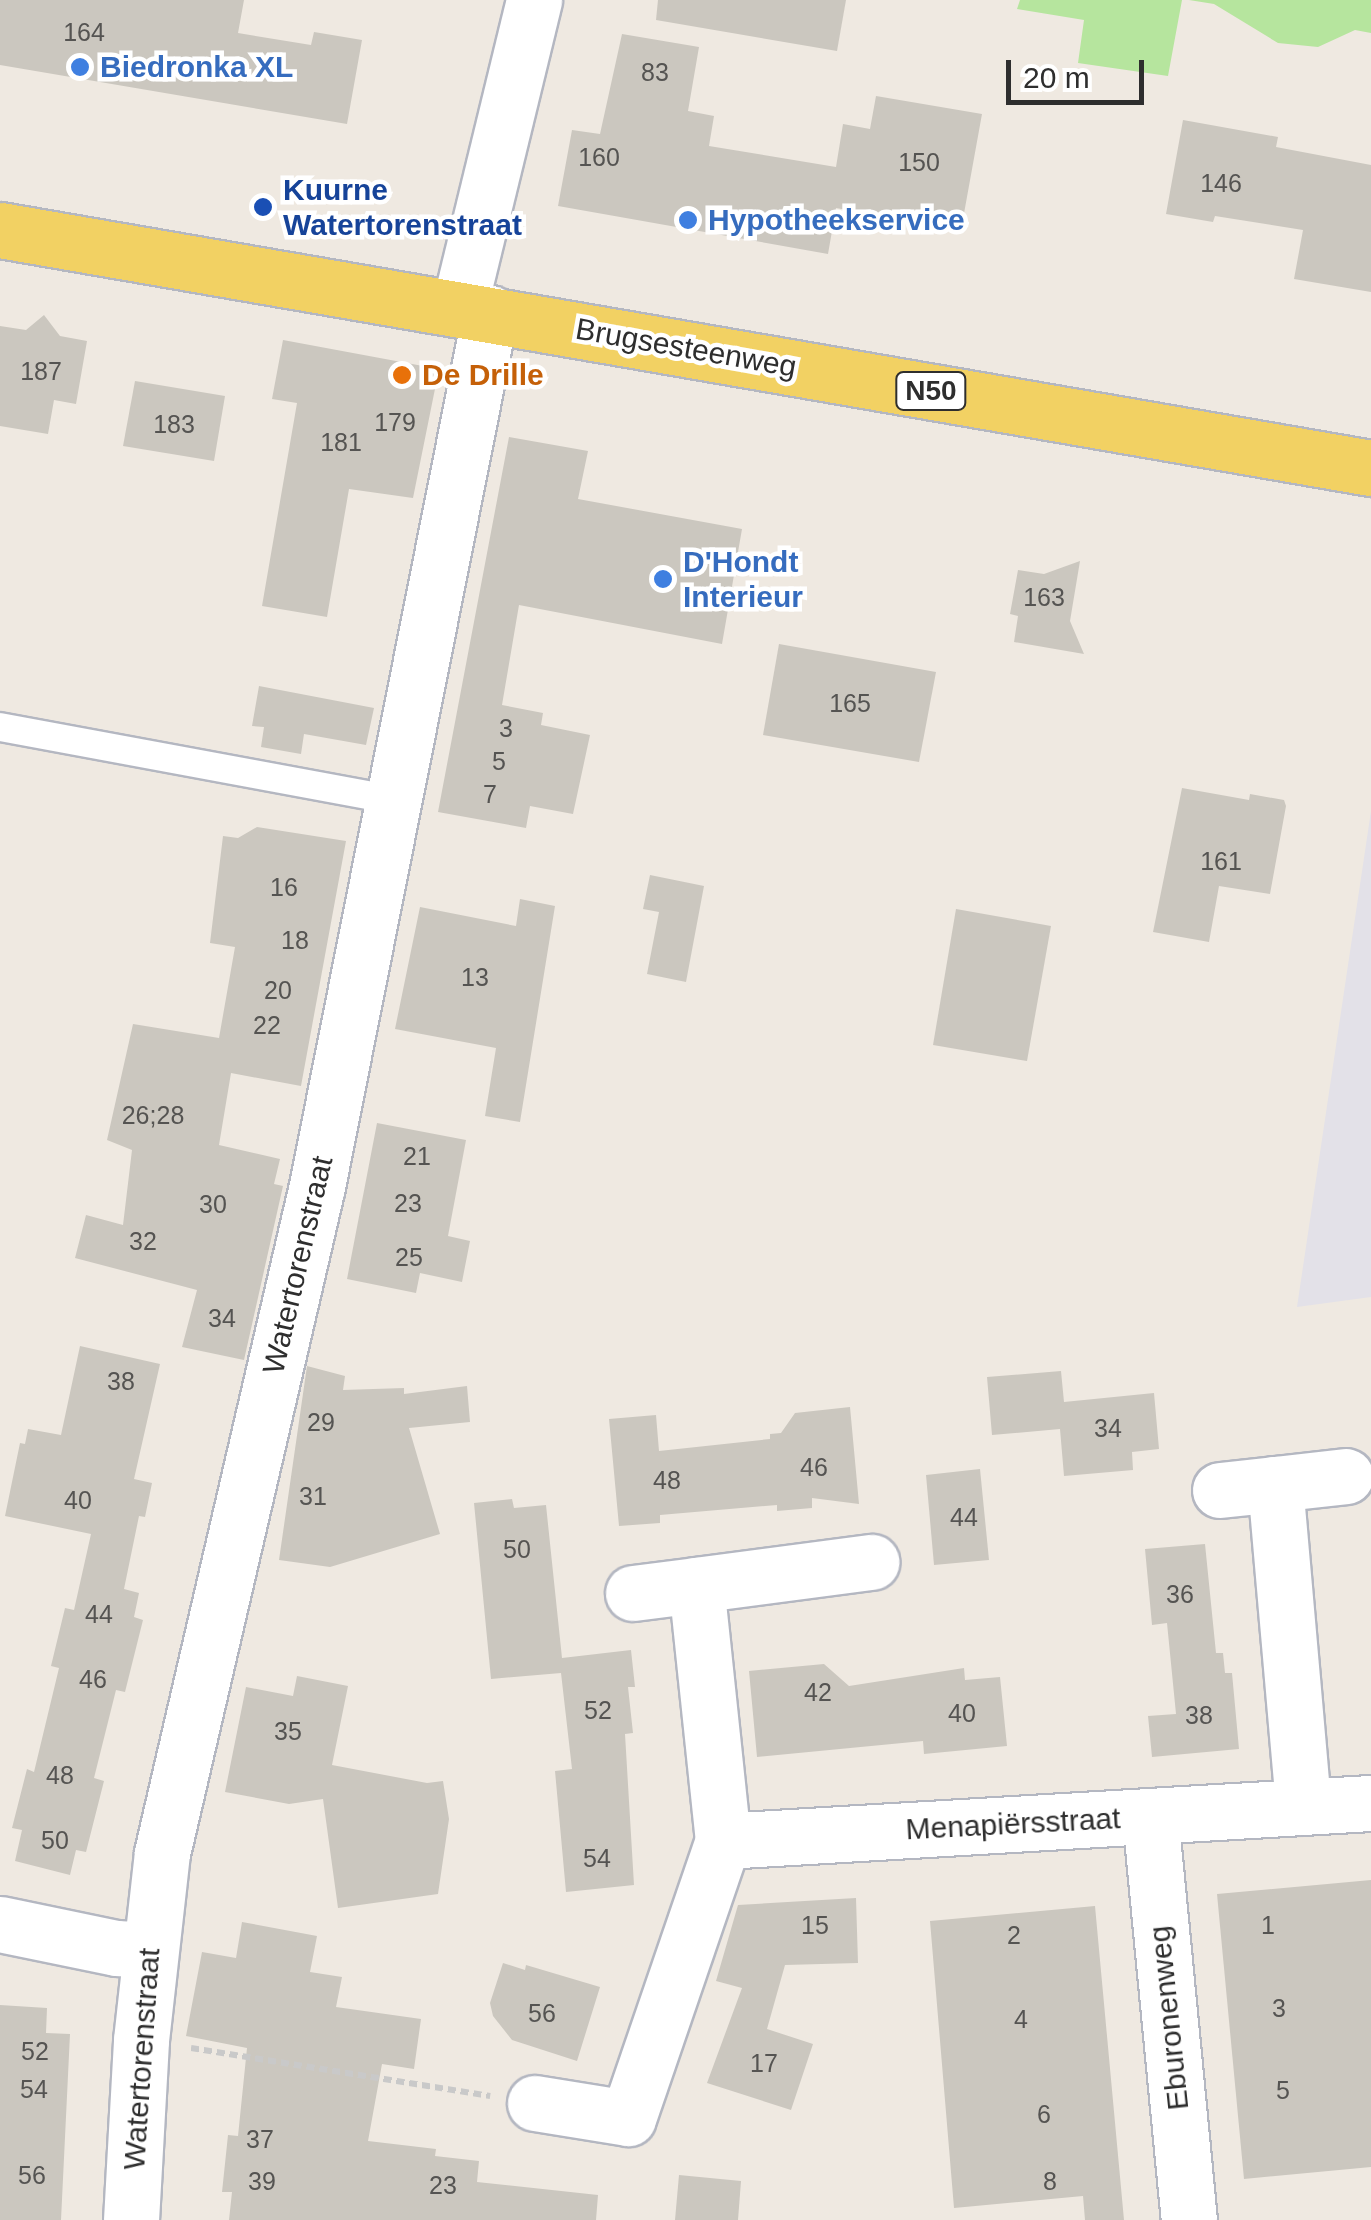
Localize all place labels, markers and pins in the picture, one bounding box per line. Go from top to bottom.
place label: Biedronka XL [100,49,293,85]
marker: Biedronka XL [69,56,91,78]
place label: Kuurne Watertorenstraat [283,172,522,242]
marker: Kuurne Watertorenstraat [252,196,274,218]
place label: Hypotheekservice [708,202,965,238]
marker: Hypotheekservice [677,209,699,231]
place label: De Drille [422,357,544,393]
marker: De Drille [391,364,413,386]
place label: D'Hondt Interieur [683,544,803,614]
marker: D'Hondt Interieur [652,568,674,590]

